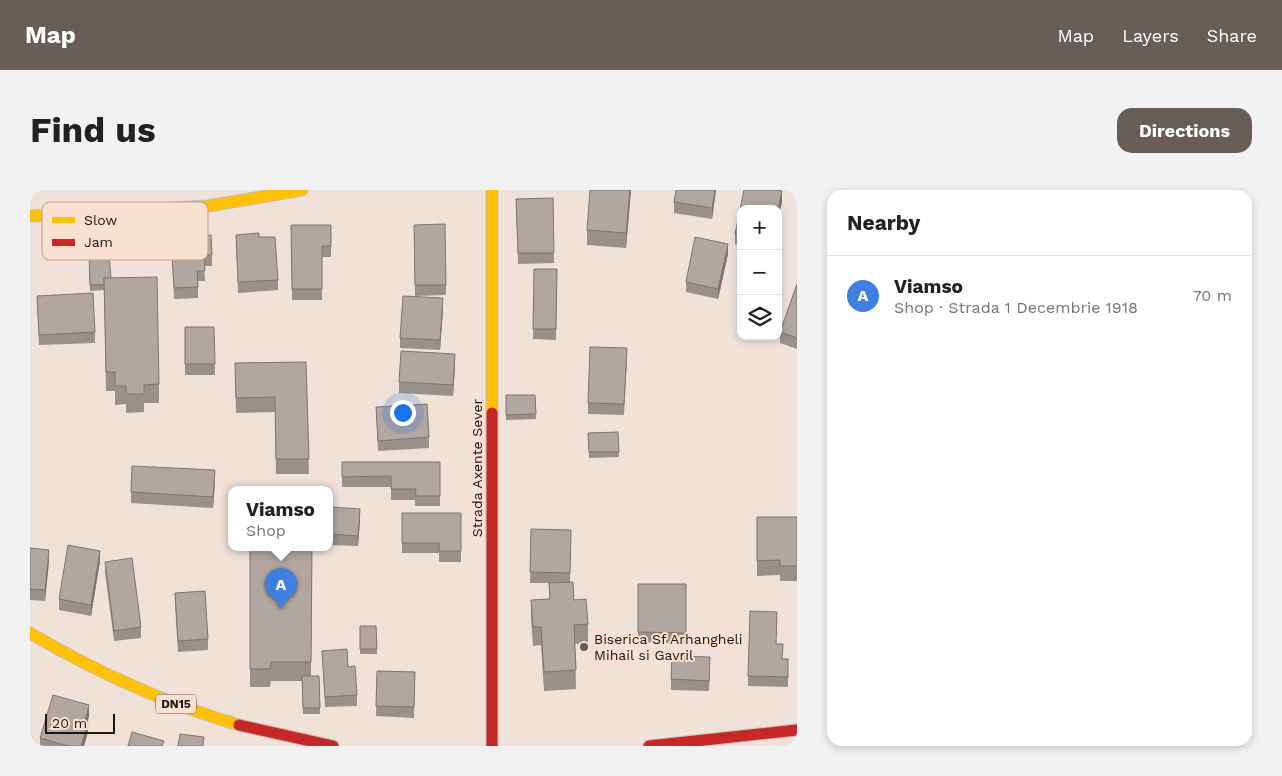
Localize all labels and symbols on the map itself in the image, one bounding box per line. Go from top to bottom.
legend [42,202,208,260]
text: Slow [84,212,117,228]
text: Jam [84,234,113,250]
street label: Strada Axente Sever [469,398,485,537]
your location [390,400,416,426]
pin: A [265,568,297,609]
place label: Biserica Sf Arhangheli Mihail si Gavril [594,631,743,663]
marker: Biserica Sf Arhangheli Mihail si Gavril [578,641,590,653]
road number: DN15 [156,694,196,714]
scale bar [45,711,115,734]

